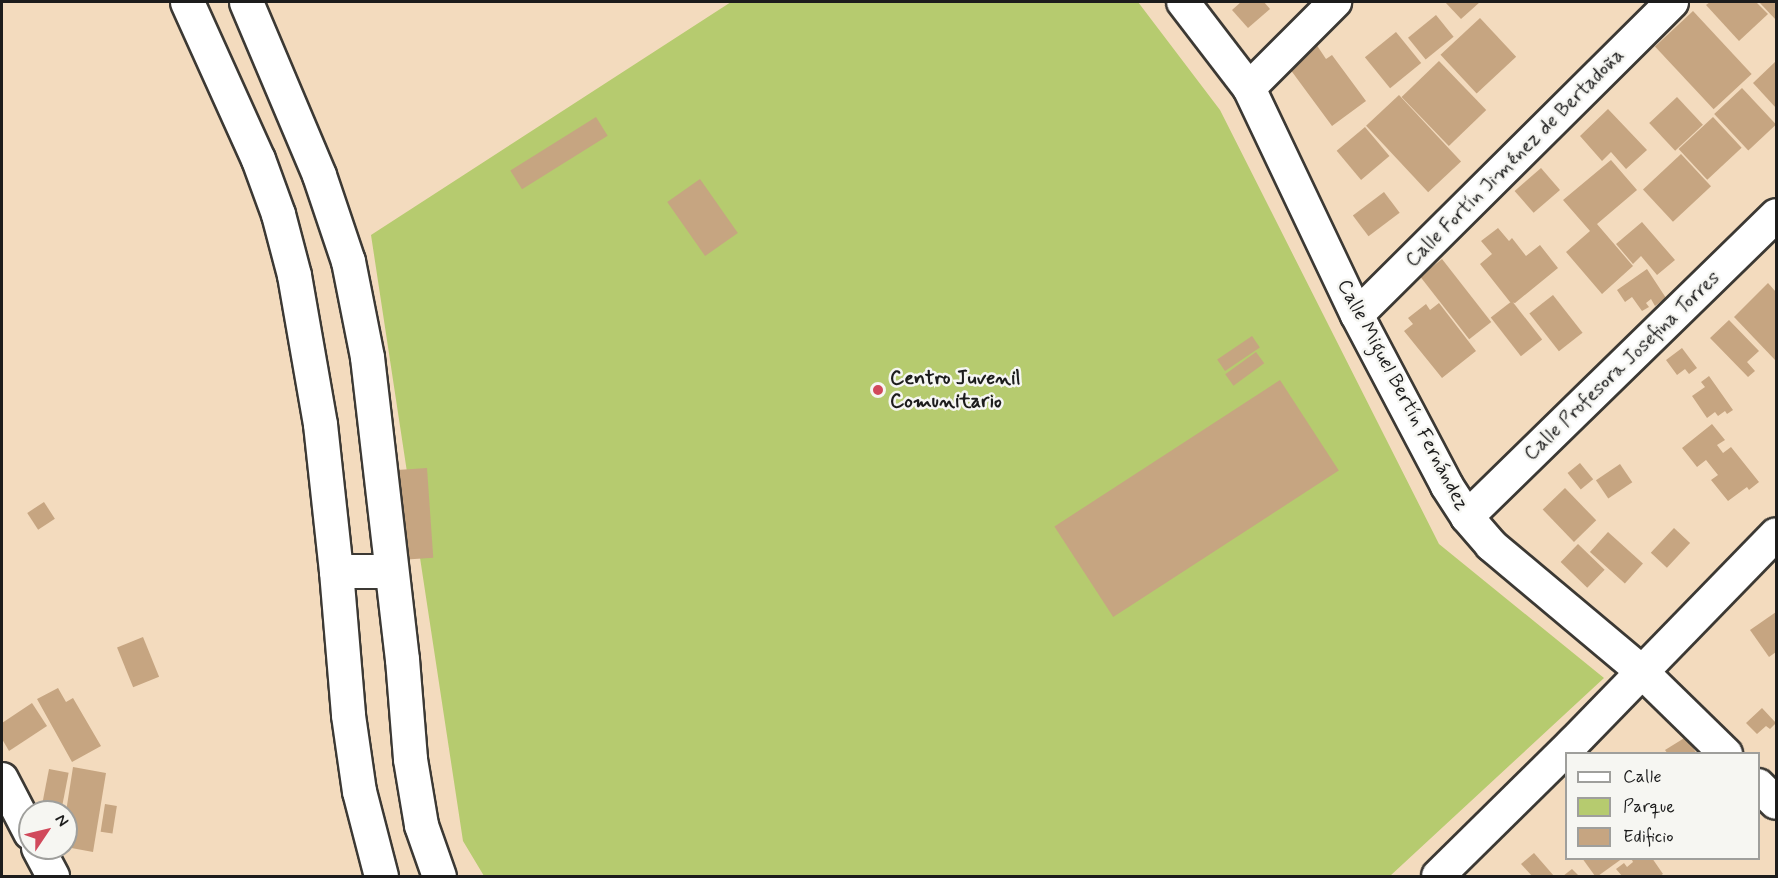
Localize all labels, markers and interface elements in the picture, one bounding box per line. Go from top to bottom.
street label: Calle Fortín Jiménez de Bertadoña [1401,44,1629,272]
street label: Calle Profesora Josefina Torres [1519,266,1725,466]
street label: Calle Miguel Bertín Fernández [1331,275,1475,515]
place label: Centro Juvenil Comunitario [890,366,1021,413]
marker: Centro Juvenil Comunitario [871,383,885,397]
legend [1565,752,1760,860]
text: Calle [1623,765,1662,789]
text: Parque [1623,795,1675,819]
north arrow [18,800,78,860]
text: N [50,810,73,831]
text: Edificio [1623,825,1674,849]

